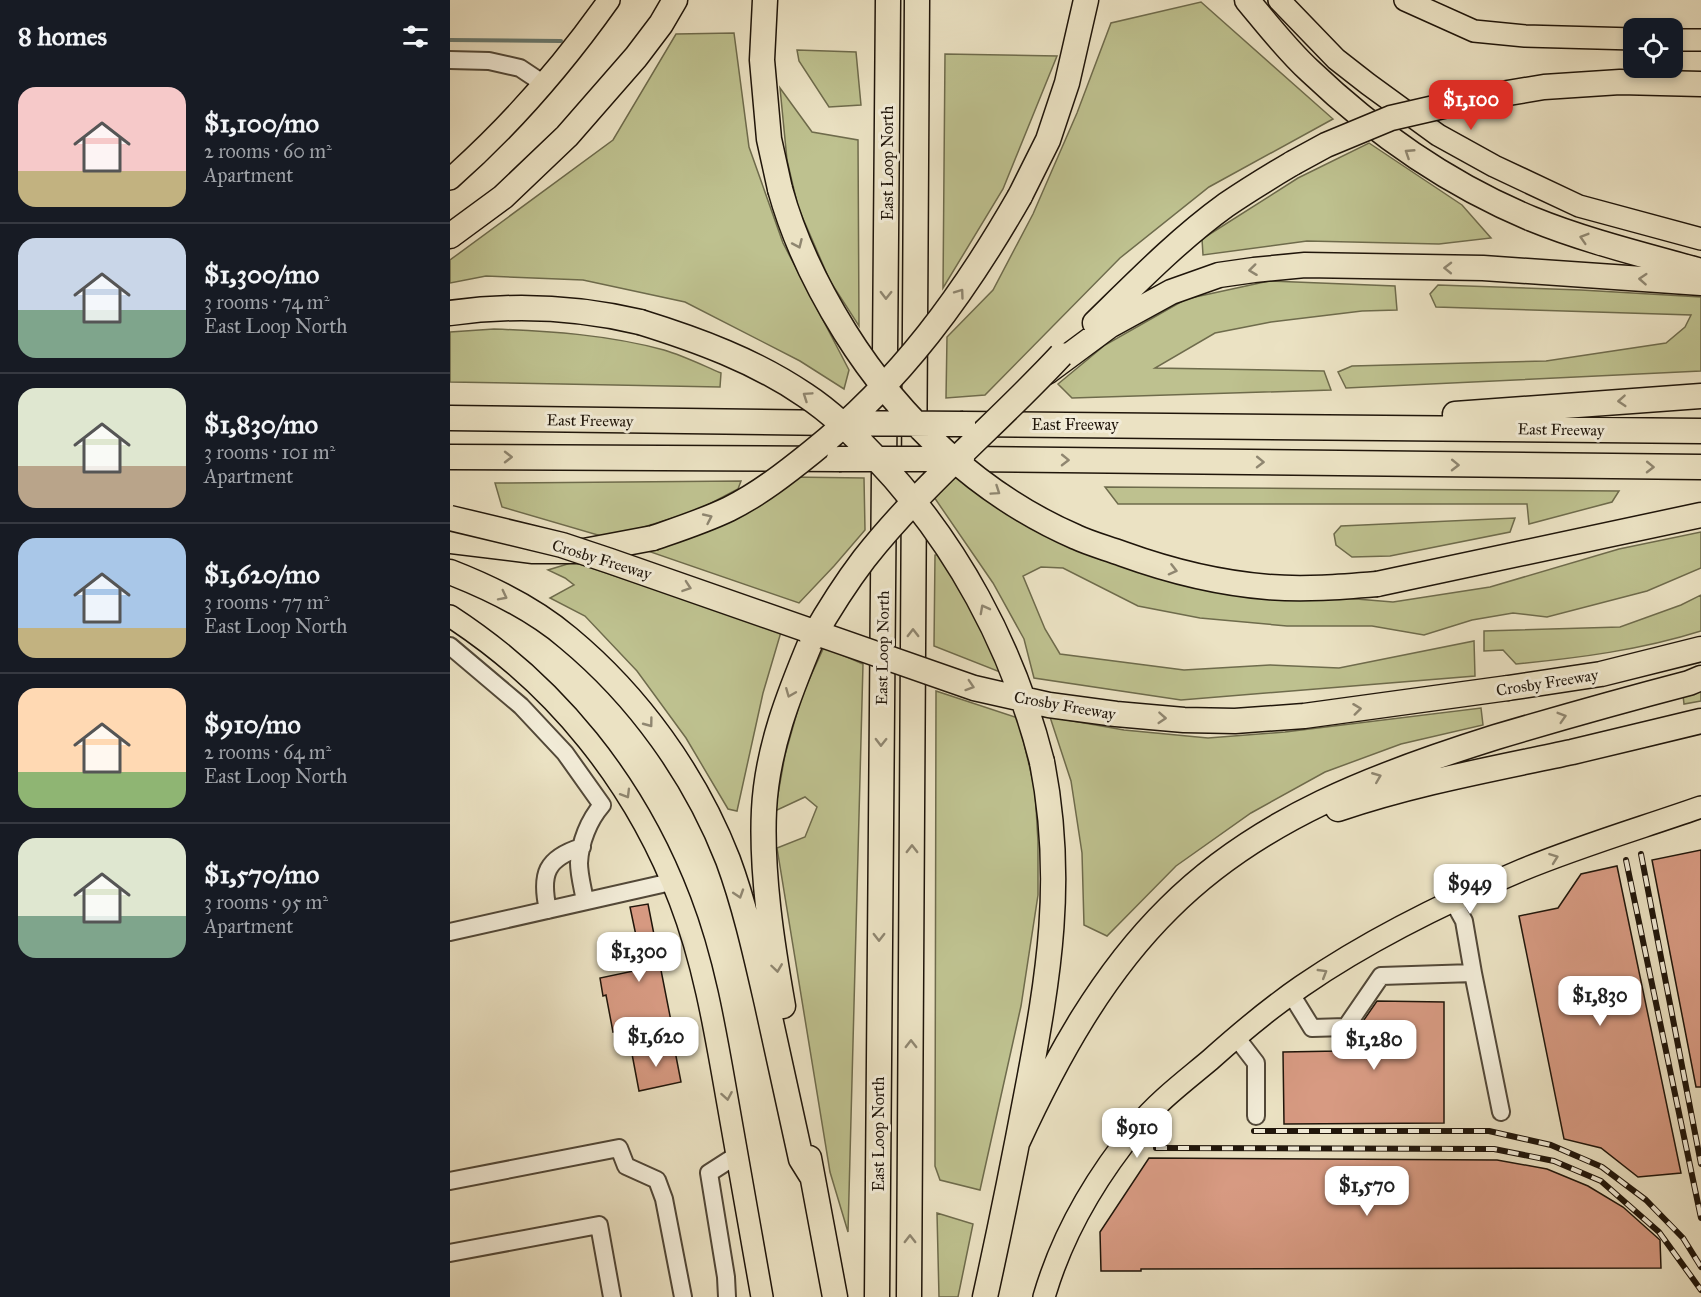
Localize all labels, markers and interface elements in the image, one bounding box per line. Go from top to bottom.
map controls [1623,18,1683,78]
button: locate [1623,18,1683,78]
text: 8 homes [18,20,107,52]
icon: filters [399,20,432,53]
pin: $1,100 [1422,80,1520,131]
text: $1,100 [1443,87,1499,111]
street label: East Loop North [878,106,897,220]
text: $1,100/mo [204,107,319,139]
icon: home [66,111,138,183]
text: 2 rooms · 60 m² [204,139,332,163]
one-way arrow [1405,149,1416,160]
text: Apartment [204,163,293,187]
one-way arrow [1579,233,1590,245]
one-way arrow [791,238,803,249]
text: $1,300/mo [204,258,319,290]
one-way arrow [1444,261,1453,274]
icon: home [66,262,138,334]
one-way arrow [1249,264,1258,276]
one-way arrow [1638,273,1647,286]
one-way arrow [953,288,964,299]
text: 3 rooms · 74 m² [204,290,329,314]
one-way arrow [880,291,892,300]
text: East Loop North [204,314,348,338]
one-way arrow [803,393,814,404]
one-way arrow [1617,395,1626,408]
text: $1,830/mo [204,408,318,440]
street label: East Freeway [546,410,634,431]
icon: home [66,412,138,484]
street label: East Freeway [1032,415,1119,434]
street label: East Freeway [1517,419,1605,440]
text: 3 rooms · 101 m² [204,440,335,464]
one-way arrow [504,451,513,463]
one-way arrow [1060,454,1069,466]
one-way arrow [1255,456,1264,468]
one-way arrow [1450,458,1459,471]
one-way arrow [1645,461,1654,473]
text: Apartment [204,464,293,488]
one-way arrow [989,484,1000,495]
one-way arrow [701,514,712,526]
street label: Crosby Freeway [550,535,654,584]
text: $1,620/mo [204,558,320,590]
icon: home [66,562,138,634]
one-way arrow [1168,562,1178,575]
one-way arrow [681,580,692,592]
one-way arrow [497,589,507,600]
text: 3 rooms · 77 m² [204,590,329,614]
street label: East Loop North [872,590,893,706]
one-way arrow [980,604,992,615]
text: East Loop North [204,614,348,638]
one-way arrow [907,628,919,637]
street label: Crosby Freeway [1495,665,1600,700]
one-way arrow [965,679,975,691]
one-way arrow [784,687,797,697]
street label: Crosby Freeway [1012,687,1118,724]
one-way arrow [1352,704,1361,716]
text: $910/mo [204,708,301,740]
one-way arrow [1158,711,1167,724]
icon: home [66,712,138,784]
one-way arrow [1556,712,1567,724]
one-way arrow [642,716,653,727]
one-way arrow [875,738,887,747]
text: 2 rooms · 64 m² [204,740,331,764]
text: East Loop North [204,764,348,788]
one-way arrow [1371,772,1382,784]
one-way arrow [619,788,631,798]
one-way arrow [906,844,918,853]
one-way arrow [1548,853,1559,866]
text: $1,570/mo [204,858,319,890]
icon: home [66,862,138,934]
pin: $949 [1434,864,1506,915]
text: $949 [1448,871,1492,895]
one-way arrow [732,888,744,899]
text: 3 rooms · 95 m² [204,890,328,914]
text: Apartment [204,914,293,938]
pin: $1,300 [590,932,688,983]
one-way arrow [873,933,885,942]
text: $1,300 [611,939,667,963]
one-way arrow [770,963,782,973]
one-way arrow [1317,969,1327,981]
pin: $1,830 [1551,976,1649,1027]
text: $1,830 [1572,983,1628,1007]
pin: $1,620 [607,1017,705,1068]
pin: $1,280 [1325,1020,1423,1071]
text: $1,620 [628,1024,684,1048]
text: $1,280 [1345,1027,1403,1051]
one-way arrow [905,1039,917,1048]
street label: East Loop North [869,1077,888,1191]
one-way arrow [720,1091,733,1101]
pin: $910 [1101,1108,1173,1159]
text: $910 [1116,1115,1158,1139]
pin: $1,570 [1318,1166,1416,1217]
text: $1,570 [1339,1173,1395,1197]
one-way arrow [904,1234,916,1243]

